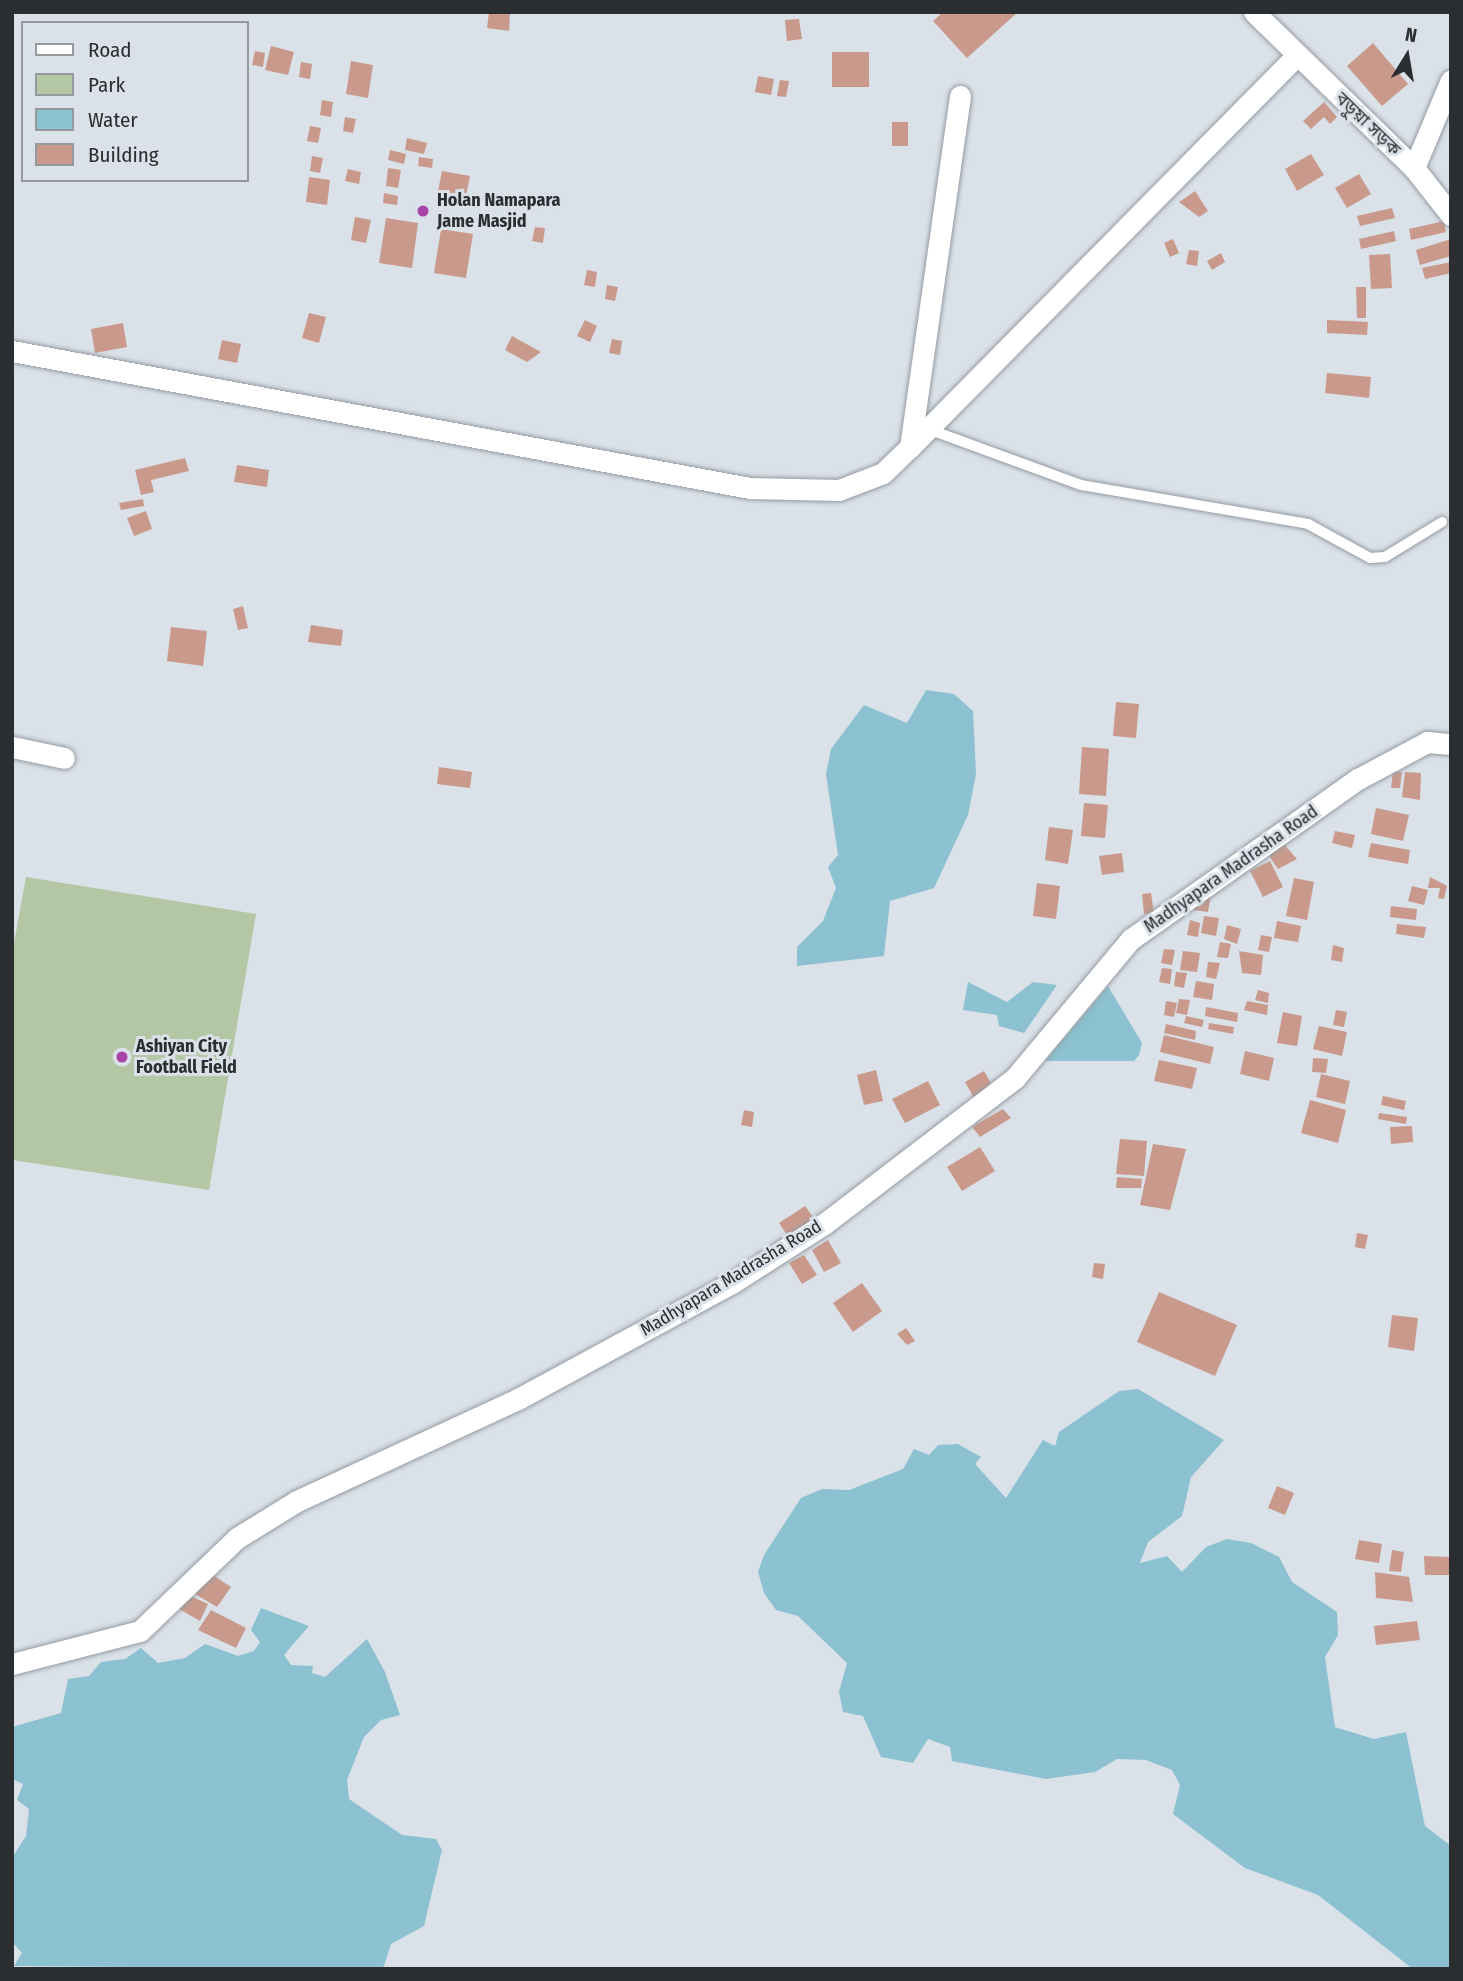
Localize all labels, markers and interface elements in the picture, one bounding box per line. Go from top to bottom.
legend [21,21,248,182]
north arrow [1372,21,1442,91]
text: N [1403,23,1419,47]
text: Road [88,37,132,63]
text: Park [88,72,125,98]
street label: বড়ুয়া সড়ক [1331,88,1405,160]
text: Water [88,107,138,133]
text: Building [88,142,159,168]
place label: Holan Namapara Jame Masjid [437,190,560,232]
marker: Holan Namapara Jame Masjid [415,203,431,219]
street label: Madhyapara Madrasha Road [1140,801,1322,937]
place label: Ashiyan City Football Field [136,1036,237,1078]
marker: Ashiyan City Football Field [114,1049,130,1065]
street label: Madhyapara Madrasha Road [637,1215,825,1341]

